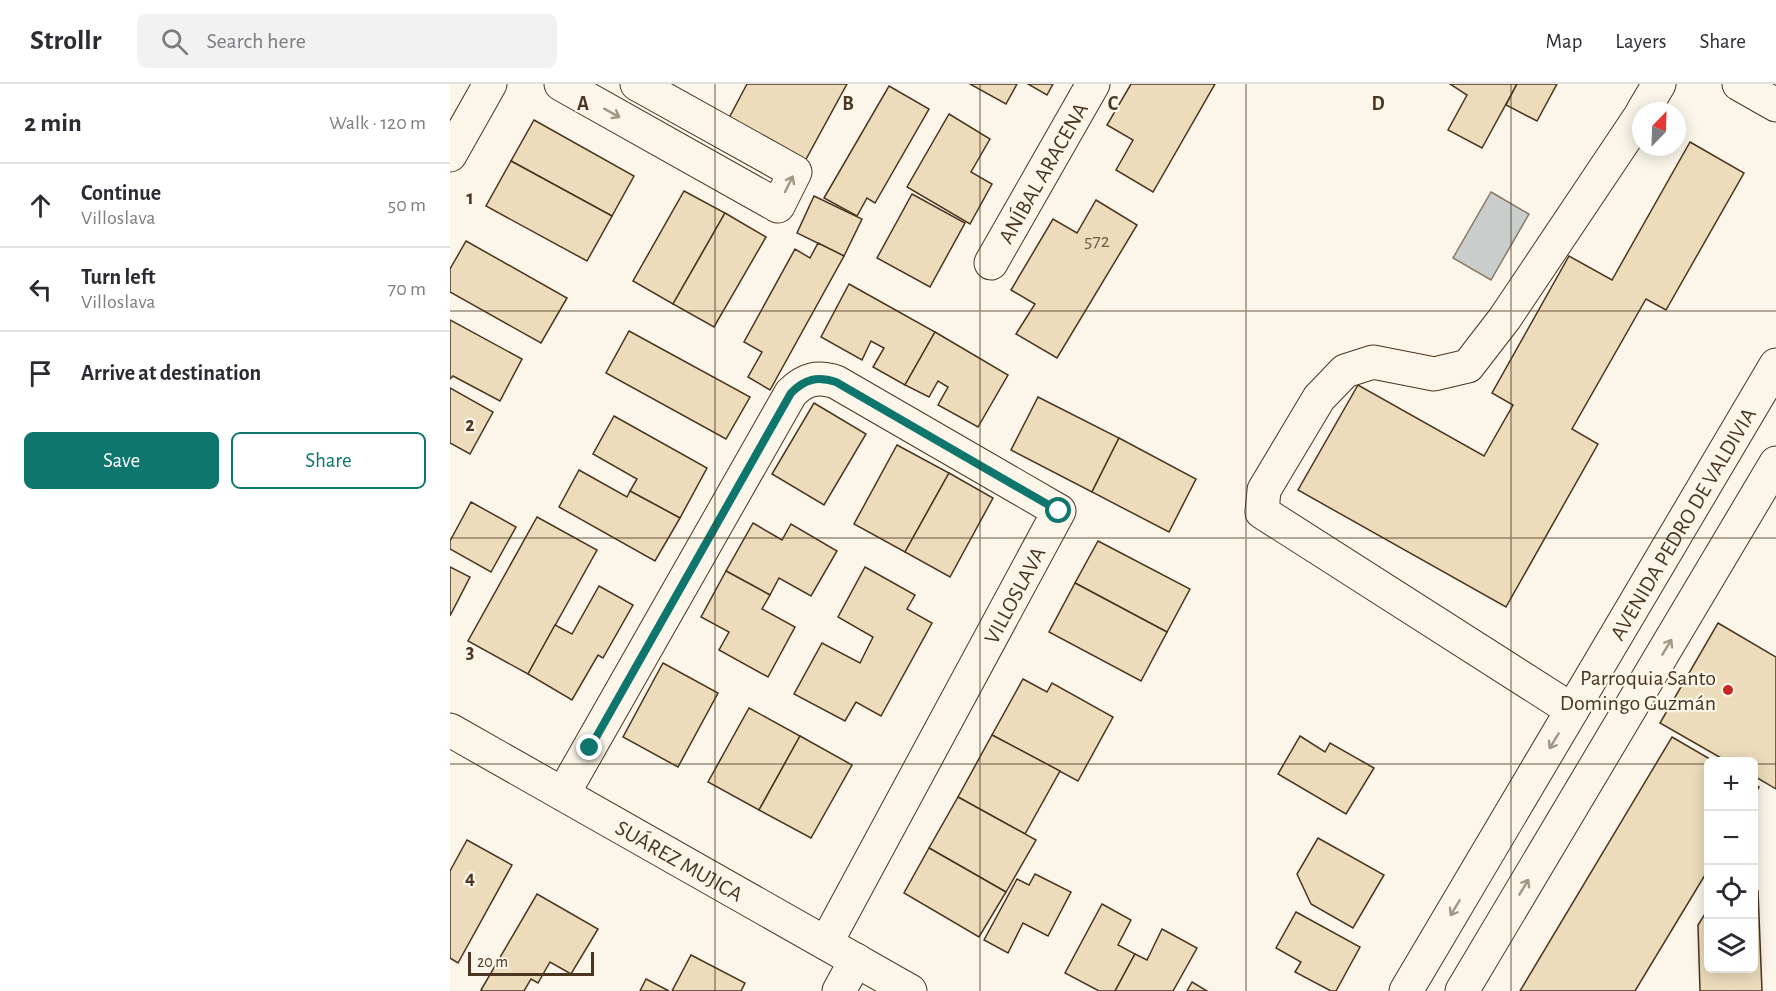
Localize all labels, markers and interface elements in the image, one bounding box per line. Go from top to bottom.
search box [137,14,557,68]
icon: search [158,25,191,58]
text: Strollr [30,27,101,55]
text: Search here [206,30,306,52]
text: Map [1546,31,1582,52]
text: Layers [1615,31,1666,52]
text: Share [1699,31,1746,52]
text: A [577,94,589,114]
text: B [842,94,854,114]
text: C [1108,94,1119,114]
text: D [1371,94,1385,114]
street label: ANÍBAL ARACENA [995,99,1092,247]
north arrow [1632,102,1686,156]
one-way arrow [603,107,620,119]
text: 2 min [24,110,82,136]
text: Walk · 120 m [329,113,426,133]
one-way arrow [784,175,796,193]
text: Continue [81,182,161,204]
text: 1 [466,188,474,208]
icon: ahead [24,189,57,222]
text: 50 m [388,195,426,215]
text: Villoslava [81,208,156,228]
house number: 572 [1084,231,1110,251]
text: Turn left [81,266,155,288]
icon: left [24,273,57,306]
text: 70 m [388,279,426,299]
text: Villoslava [81,292,156,312]
icon: arrive [24,357,57,390]
text: Arrive at destination [81,362,261,384]
street label: AVENIDA PEDRO DE VALDIVIA [1606,404,1760,644]
text: 2 [465,415,475,435]
button: Save [24,432,219,489]
button: Share [231,432,426,489]
route start [1045,497,1071,523]
street label: VILLOSLAVA [980,543,1050,648]
one-way arrow [1661,639,1673,656]
text: 3 [466,642,474,662]
place label: Parroquia Santo Domingo Guzmán [1560,667,1716,714]
marker: Parroquia Santo Domingo Guzmán [1721,683,1735,697]
one-way arrow [1548,732,1560,749]
route end [576,734,602,760]
map controls [1704,757,1758,973]
button: + [1704,757,1758,811]
button: − [1704,811,1758,865]
street label: SUÁREZ MUJICA [612,816,747,906]
button: locate [1704,865,1758,919]
text: 4 [465,868,475,888]
one-way arrow [1519,879,1531,896]
one-way arrow [1448,899,1460,916]
button: layers [1704,919,1758,973]
scale bar [468,949,594,976]
text: 20 m [477,954,508,970]

